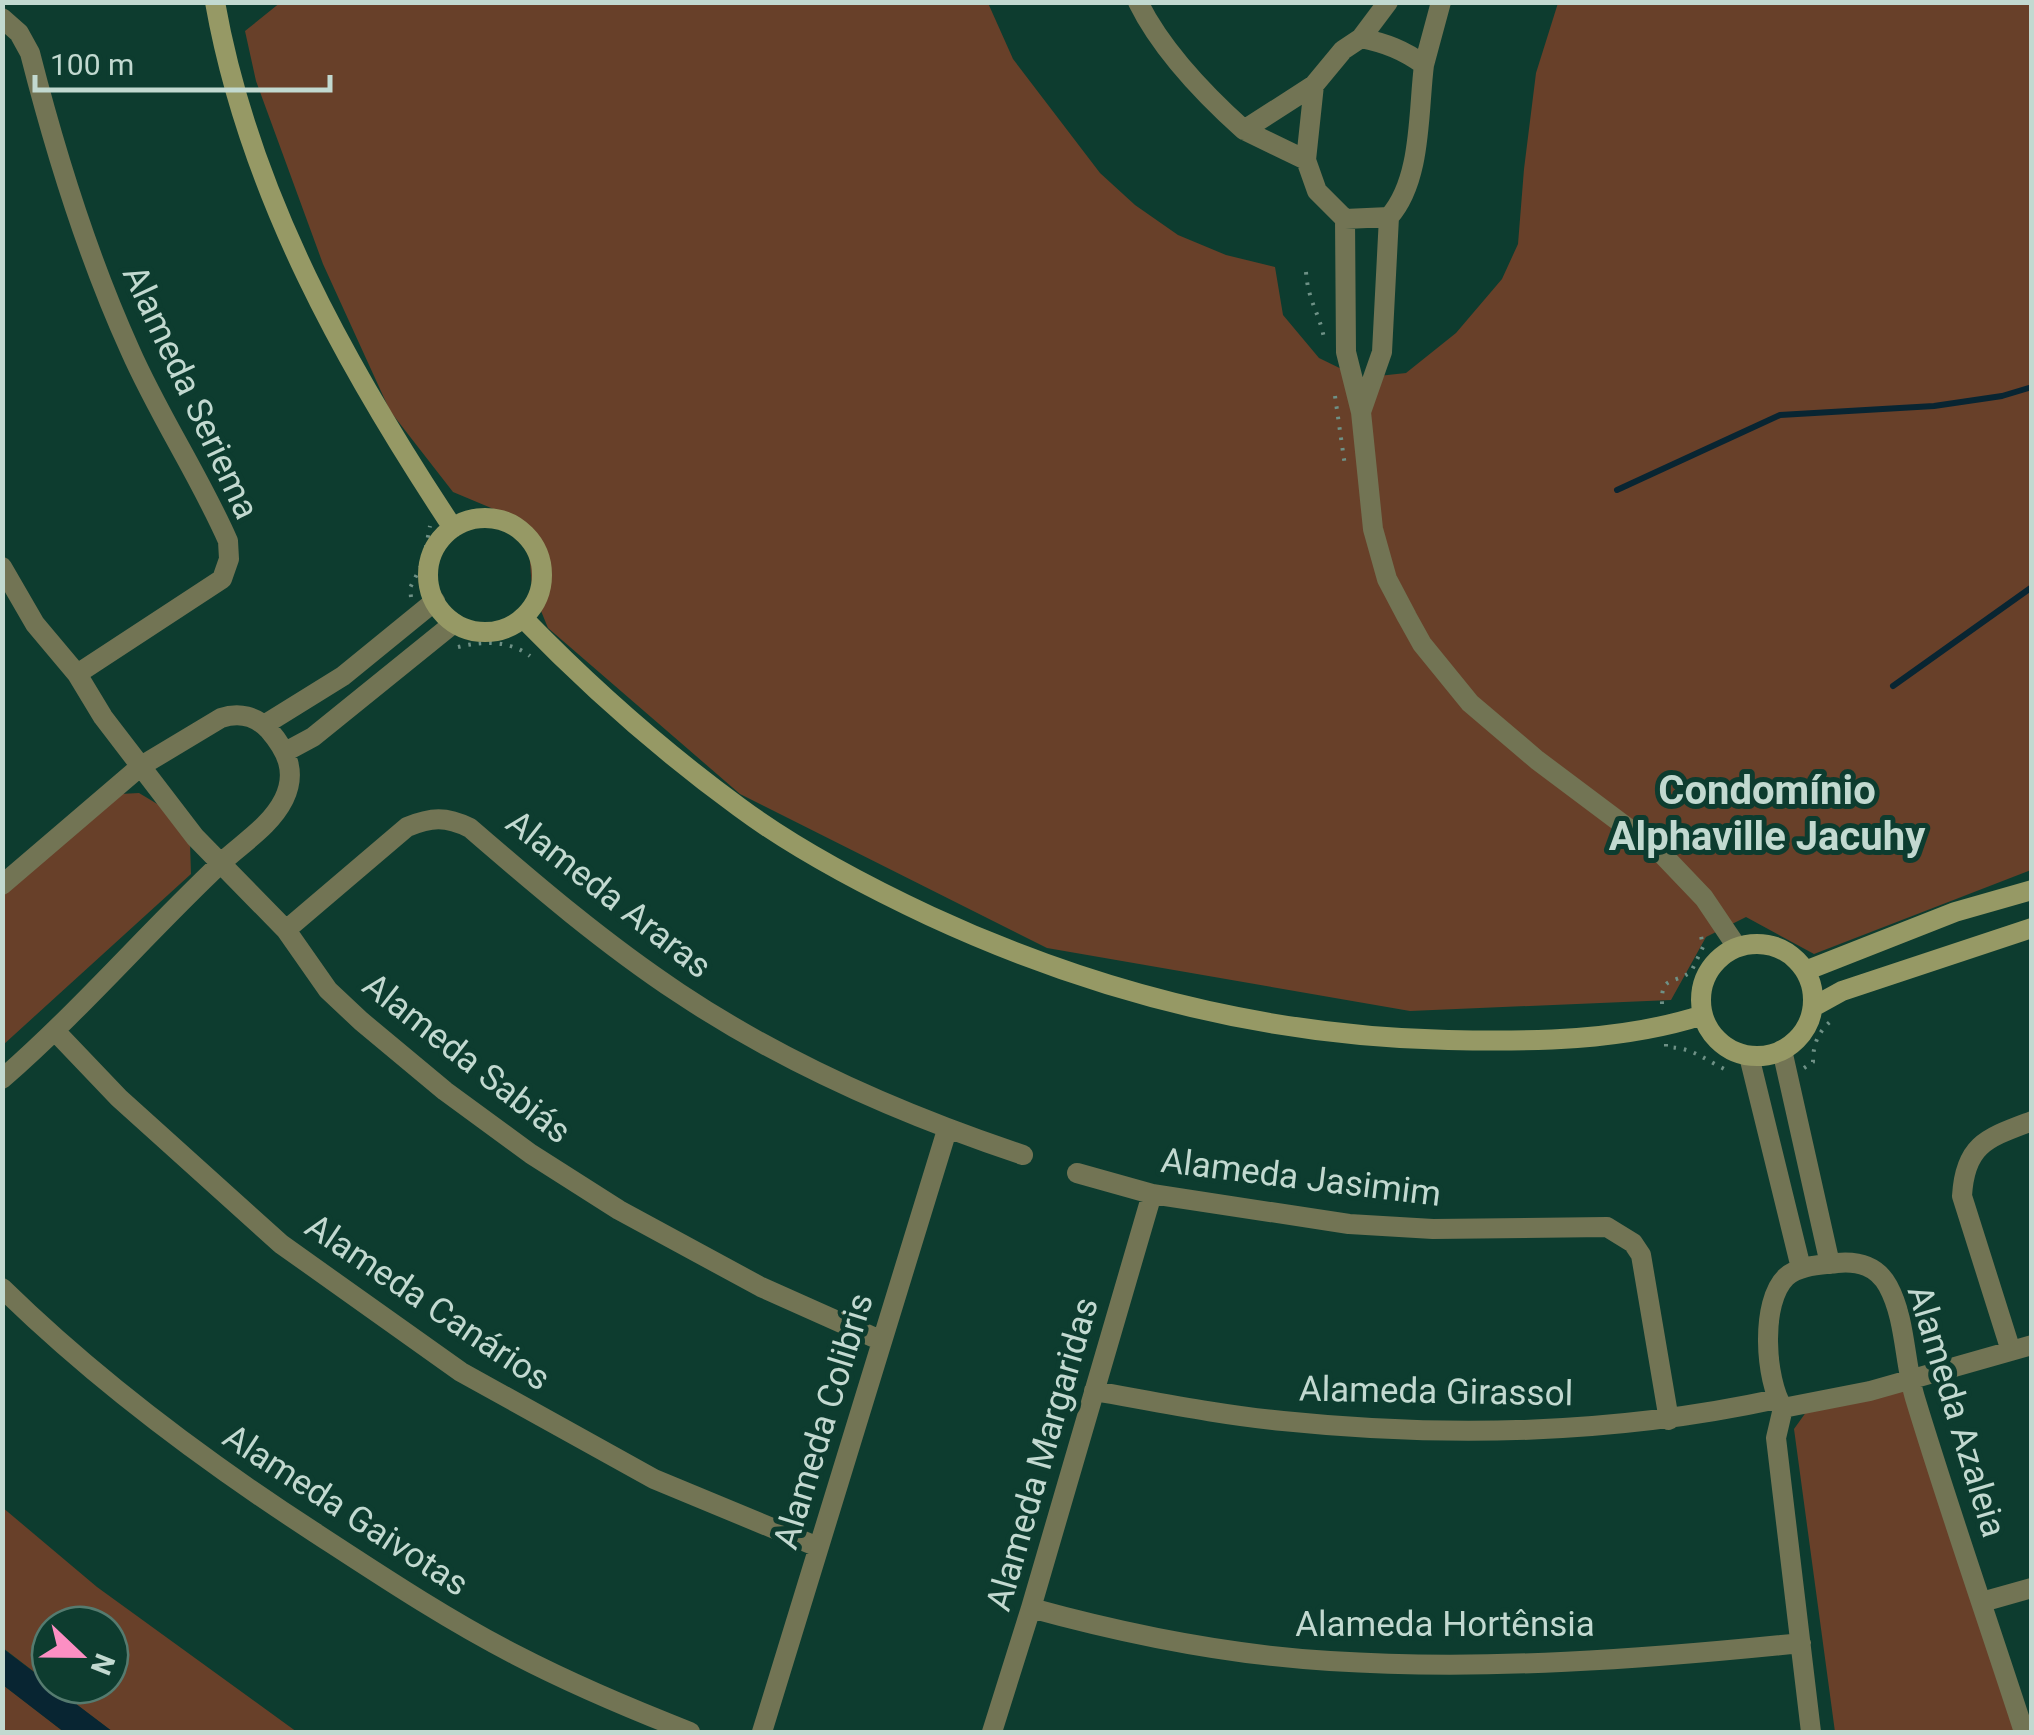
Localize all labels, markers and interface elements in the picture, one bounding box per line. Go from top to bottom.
scale bar [35,30,330,92]
text: 100 m [50,47,134,82]
street label: Alameda Seriema [114,259,267,526]
district label: Condomínio Alphaville Jacuhy [1609,767,1926,860]
street label: Alameda Araras [498,802,719,987]
street label: Alameda Sabiás [355,965,579,1152]
street label: Alameda Jasimim [1159,1140,1443,1215]
street label: Alameda Canários [298,1206,558,1399]
street label: Alameda Azaleia [1899,1280,2014,1542]
street label: Alameda Colibris [765,1288,882,1554]
street label: Alameda Margaridas [978,1293,1107,1616]
street label: Alameda Girassol [1299,1369,1573,1414]
street label: Alameda Gaivotas [216,1416,476,1605]
street label: Alameda Hortênsia [1295,1604,1595,1645]
north arrow [30,1605,130,1705]
text: N [84,1649,122,1680]

